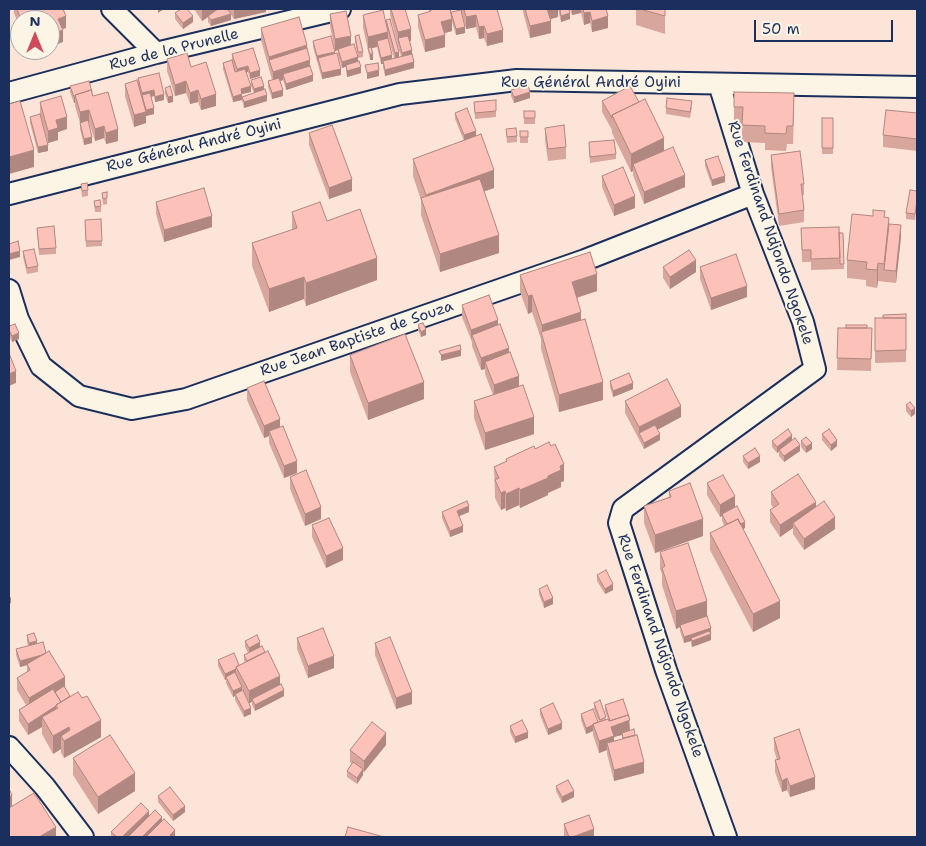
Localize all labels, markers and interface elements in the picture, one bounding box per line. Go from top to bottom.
north arrow [10,10,60,60]
scale bar [756,10,895,42]
text: N [29,12,41,30]
text: 50 m [762,19,800,39]
street label: Rue de la Prunelle [108,25,240,75]
street label: Rue Général André Oyini [501,74,681,92]
street label: Rue Général André Oyini [105,116,283,176]
street label: Rue Ferdinand Ndjondo Ngokele [723,119,817,347]
street label: Rue Jean Baptiste de Souza [258,297,456,381]
street label: Rue Ferdinand Ndjondo Ngokele [613,532,707,760]

